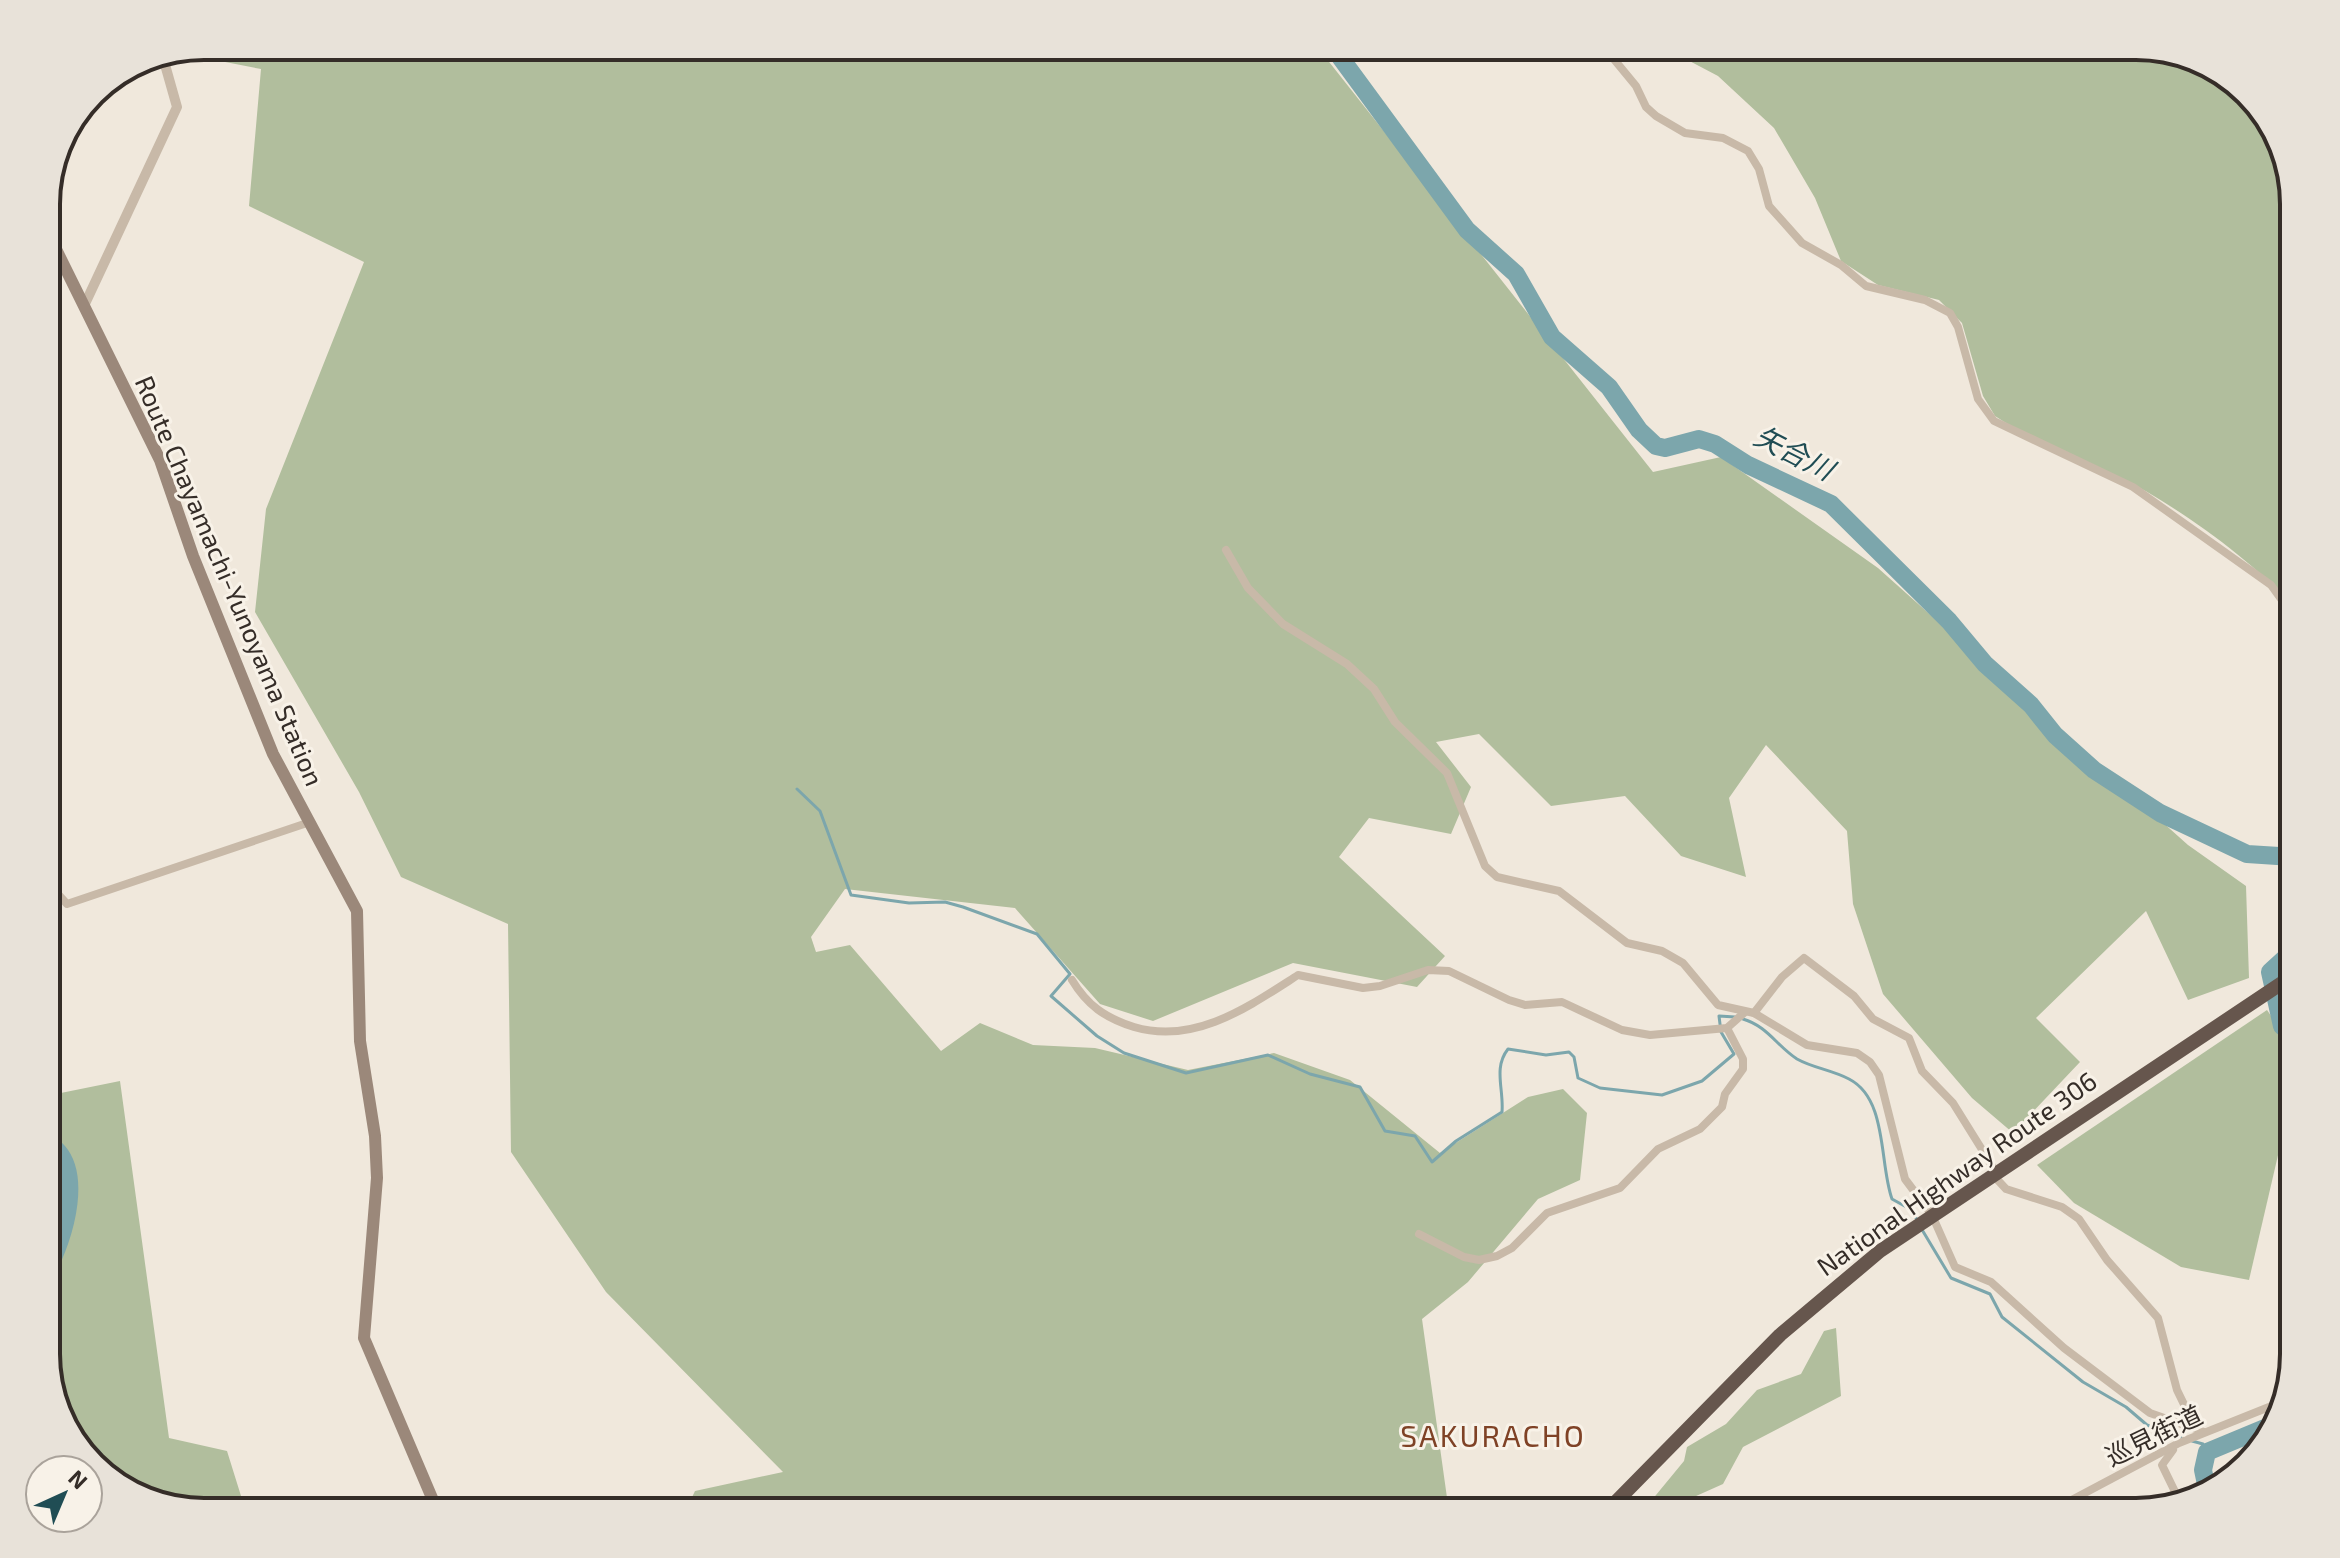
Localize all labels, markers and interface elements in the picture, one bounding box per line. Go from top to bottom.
street label: Route Chayamachi-Yunoyama Station [130,371,331,790]
water label: 矢合川 [1749,418,1842,488]
street label: National Highway Route 306 [1810,1064,2102,1281]
street label: 巡見街道 [2100,1398,2207,1471]
district label: SAKURACHO [1400,1417,1586,1453]
north arrow [24,1454,104,1534]
text: N [64,1464,93,1494]

